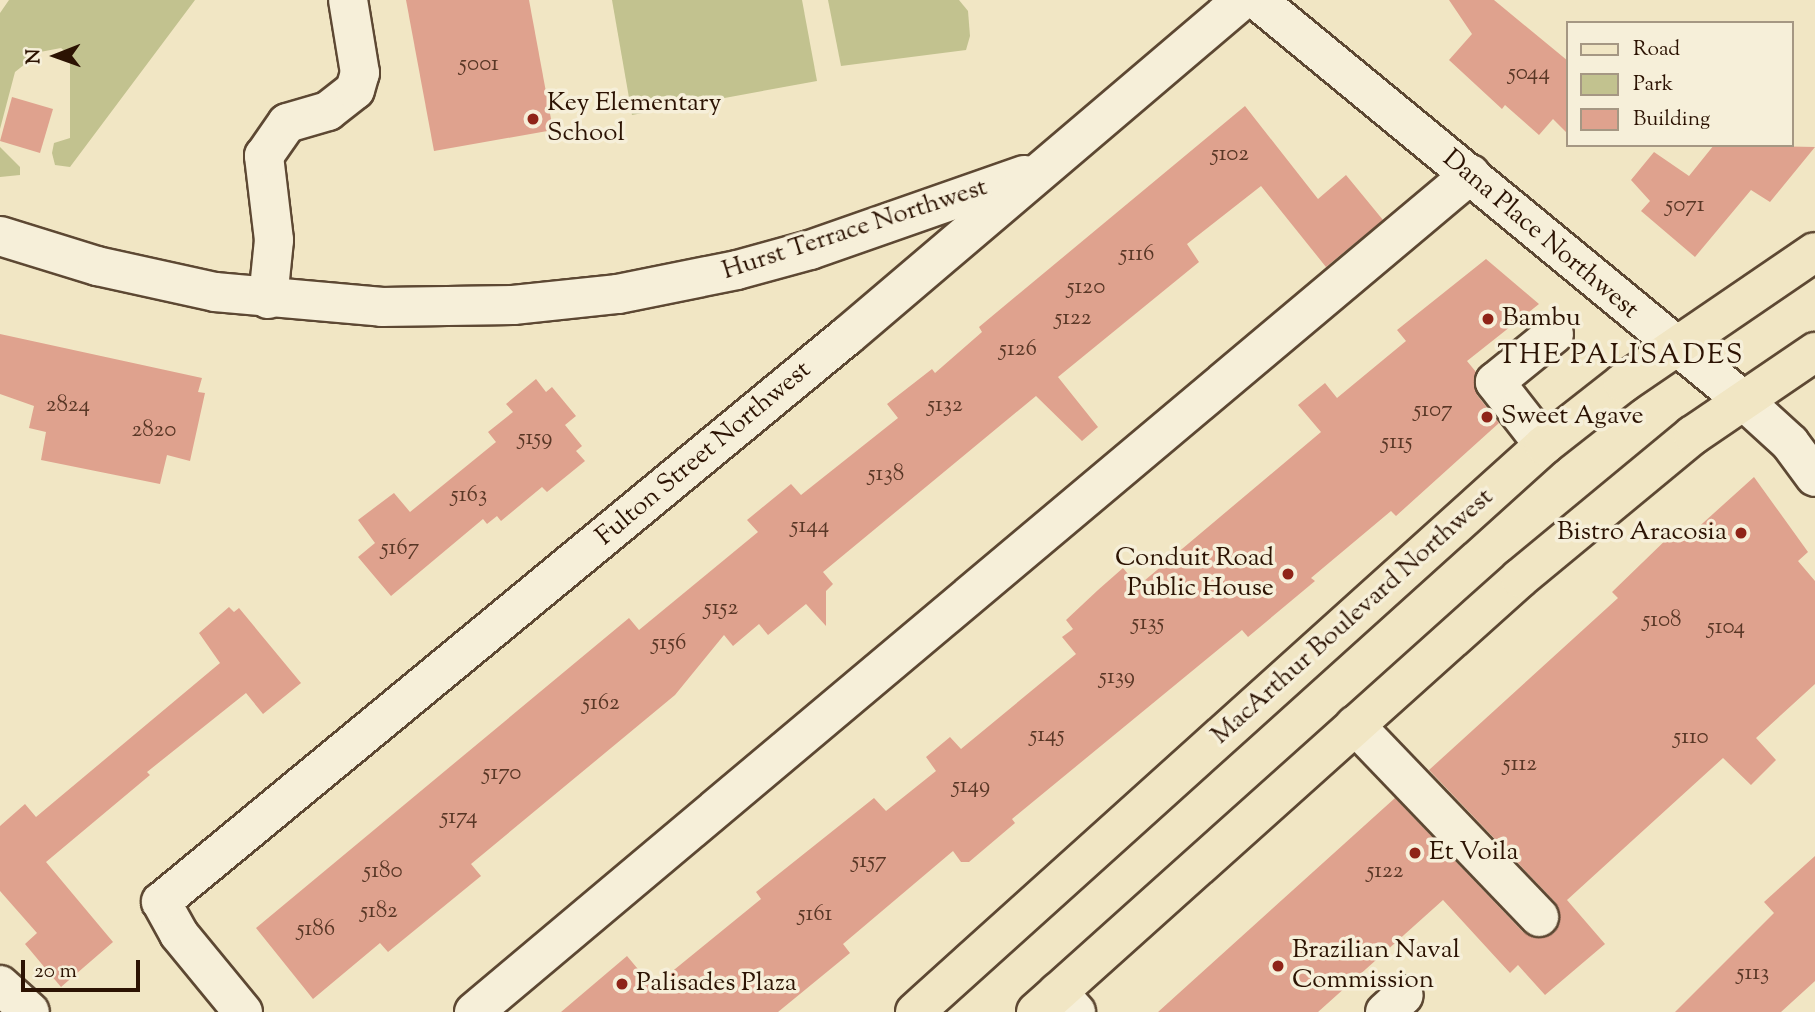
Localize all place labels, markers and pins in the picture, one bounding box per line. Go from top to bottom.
place label: Key Elementary School [547,88,721,150]
marker: Key Elementary School [525,111,541,127]
place label: Bambu [1502,303,1581,335]
marker: Bambu [1480,311,1496,327]
place label: Sweet Agave [1501,401,1644,433]
marker: Sweet Agave [1479,409,1495,425]
place label: Bistro Aracosia [1557,517,1727,549]
marker: Bistro Aracosia [1733,525,1749,541]
place label: Conduit Road Public House [1115,543,1274,604]
marker: Conduit Road Public House [1280,566,1296,582]
place label: Et Voila [1429,837,1518,869]
marker: Et Voila [1407,845,1423,861]
place label: Brazilian Naval Commission [1292,935,1460,996]
marker: Brazilian Naval Commission [1270,958,1286,974]
place label: Palisades Plaza [636,968,797,1000]
marker: Palisades Plaza [614,976,630,992]

